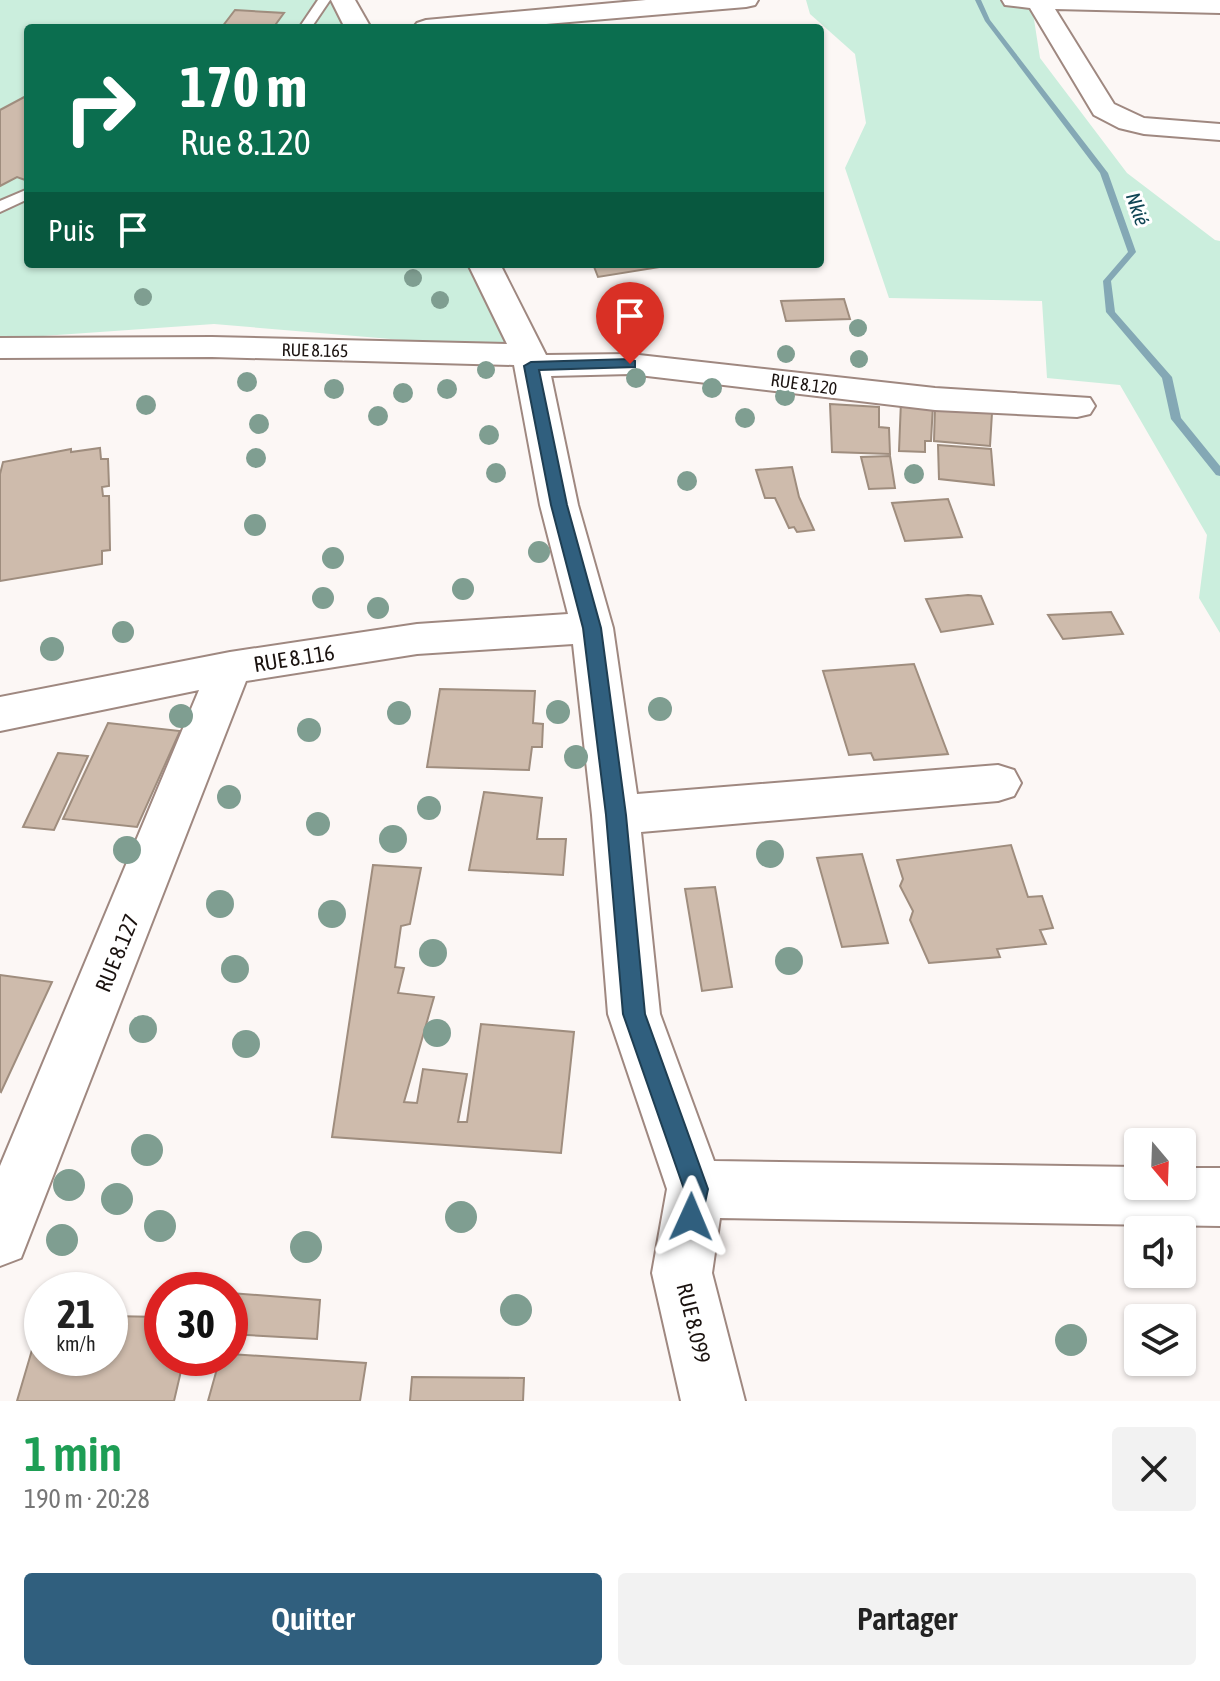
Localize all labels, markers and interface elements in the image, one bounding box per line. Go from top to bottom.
text: 170 m [180,55,307,119]
icon: right [48,56,152,160]
text: Rue 8.120 [180,121,311,163]
water label: Nkié [1122,189,1154,229]
icon: arrive [111,208,155,252]
text: Puis [48,213,95,247]
pin [596,282,664,364]
icon: arrive [608,294,652,338]
street label: RUE 8.165 [281,339,349,361]
street label: RUE 8.120 [769,369,839,399]
street label: RUE 8.116 [252,639,336,677]
street label: RUE 8.127 [90,910,144,996]
north arrow [1124,1128,1196,1200]
map controls [1124,1128,1196,1376]
position arrow [649,1175,733,1259]
button: sound [1124,1216,1196,1288]
speed limit sign: 30 [144,1272,248,1376]
street label: RUE 8.099 [672,1280,716,1366]
text: 21 [57,1291,95,1336]
button: layers [1124,1304,1196,1376]
text: km/h [56,1332,96,1355]
text: 1 min [24,1426,122,1481]
button: close [1112,1427,1196,1511]
text: 190 m · 20:28 [24,1484,150,1514]
button: Quitter [24,1573,602,1665]
button: Partager [618,1573,1196,1665]

